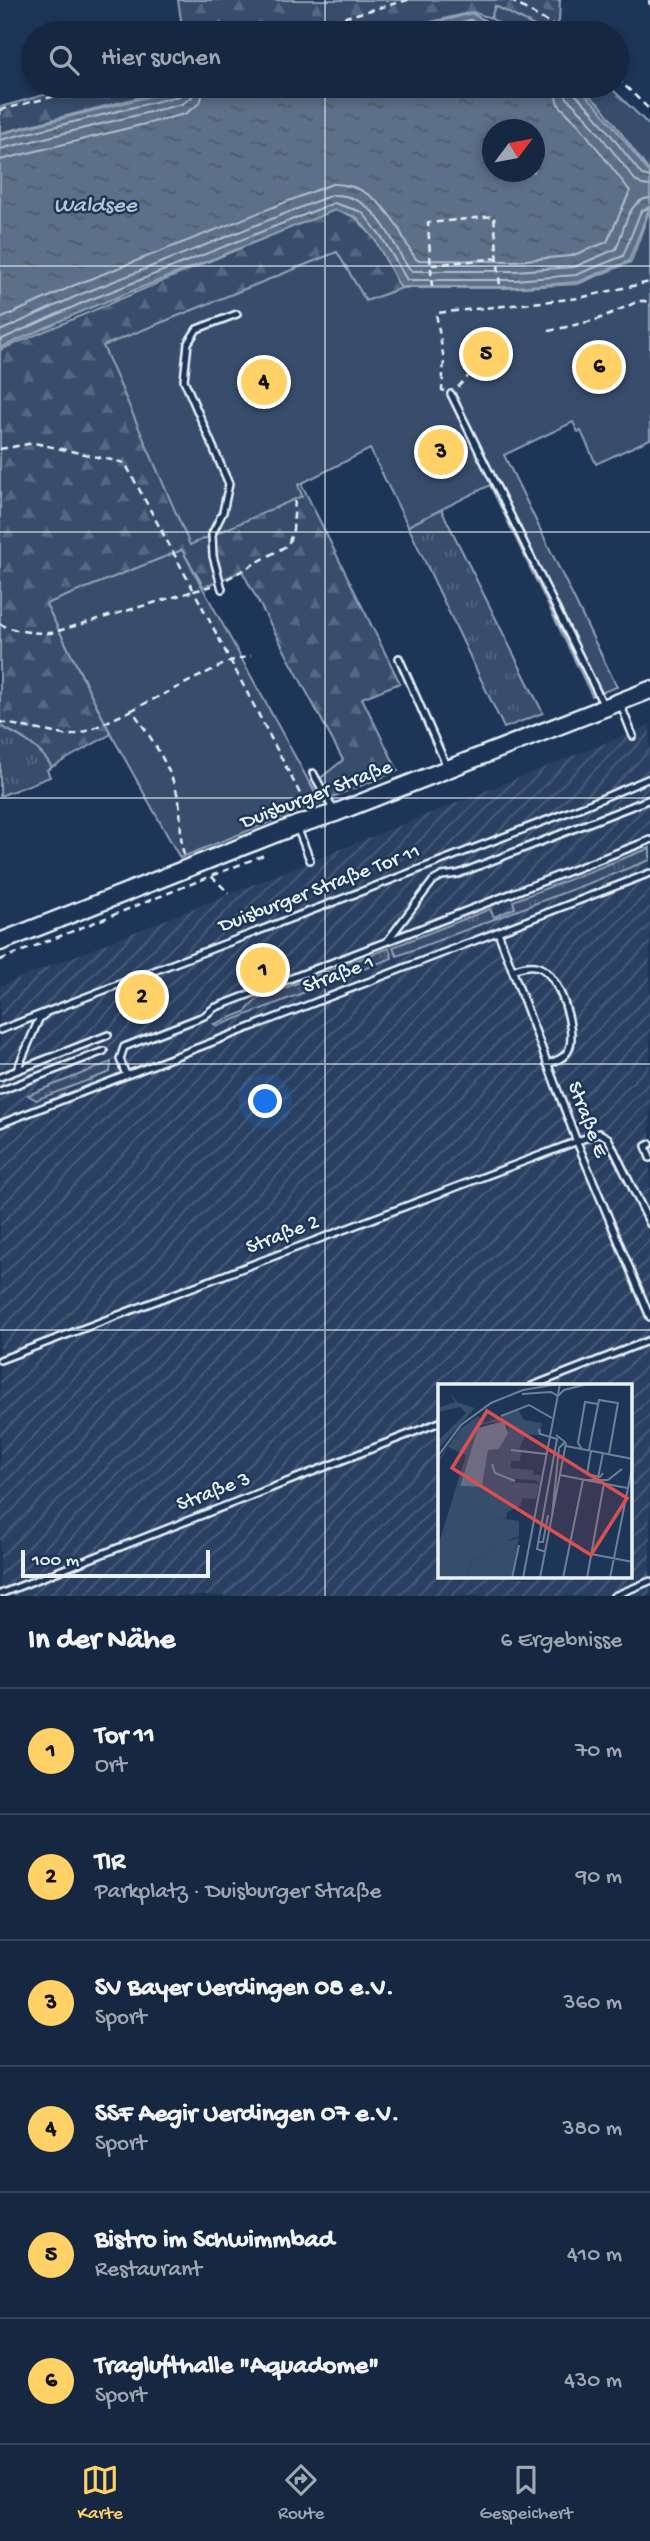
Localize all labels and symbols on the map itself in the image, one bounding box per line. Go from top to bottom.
north arrow [482,119,545,182]
water label: Waldsee [53,193,138,220]
pin: 5 [463,328,509,380]
pin: 6 [576,341,622,393]
pin: 4 [241,356,287,408]
pin: 3 [418,426,464,478]
street label: Duisburger Straße [236,755,397,837]
street label: Duisburger Straße Tor 11 [214,840,424,941]
pin: 1 [240,944,286,996]
street label: Straße 1 [300,951,378,1001]
pin: 2 [119,971,165,1023]
street label: Straße E [560,1079,612,1162]
your location [248,1084,282,1118]
street label: Straße 2 [243,1211,323,1261]
inset map [438,1384,632,1578]
street label: Straße 3 [174,1468,254,1518]
scale bar [21,1547,210,1579]

